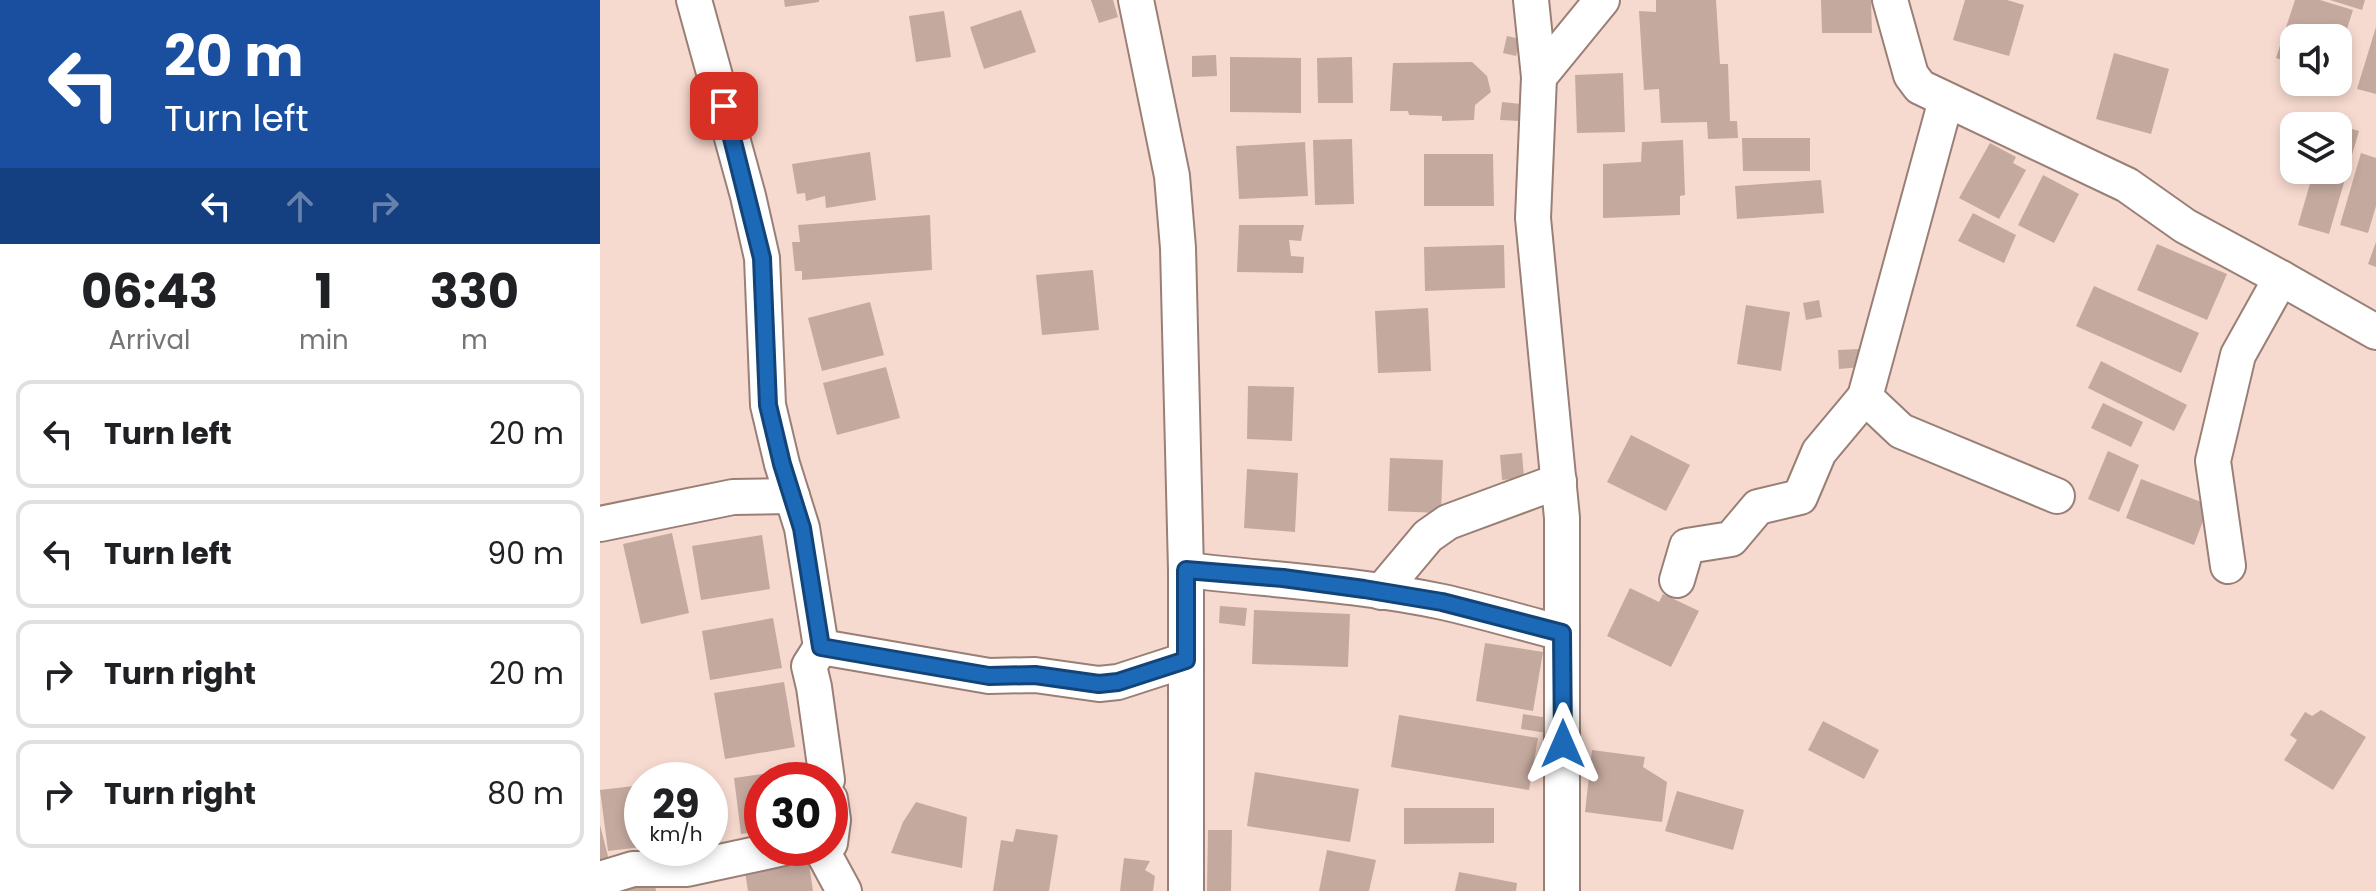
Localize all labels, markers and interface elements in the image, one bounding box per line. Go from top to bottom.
text: 20 m [164,17,304,96]
map controls [2280,24,2352,184]
button: sound [2280,24,2352,96]
icon: left [32,32,136,136]
pin [690,72,758,140]
icon: arrive [702,84,746,128]
text: Turn left [164,93,309,144]
button: layers [2280,112,2352,184]
icon: left [194,184,238,228]
icon: ahead [278,184,322,228]
icon: right [362,184,406,228]
text: 06:43 [81,258,218,325]
text: 1 [315,258,333,325]
text: 330 [430,258,519,325]
text: Arrival [109,322,190,358]
text: min [299,322,349,358]
text: m [461,322,488,358]
icon: left [36,412,80,456]
text: Turn left [104,412,232,455]
text: 20 m [489,412,564,455]
icon: left [36,532,80,576]
text: Turn left [104,532,232,575]
text: 90 m [487,532,564,575]
icon: right [36,652,80,696]
text: Turn right [104,652,256,695]
text: 20 m [489,652,564,695]
position arrow [1521,702,1605,786]
speed limit sign: 30 [744,762,848,866]
icon: right [36,772,80,816]
text: Turn right [104,772,256,815]
text: 80 m [487,772,564,815]
text: 29 [652,776,700,832]
text: km/h [649,820,703,848]

